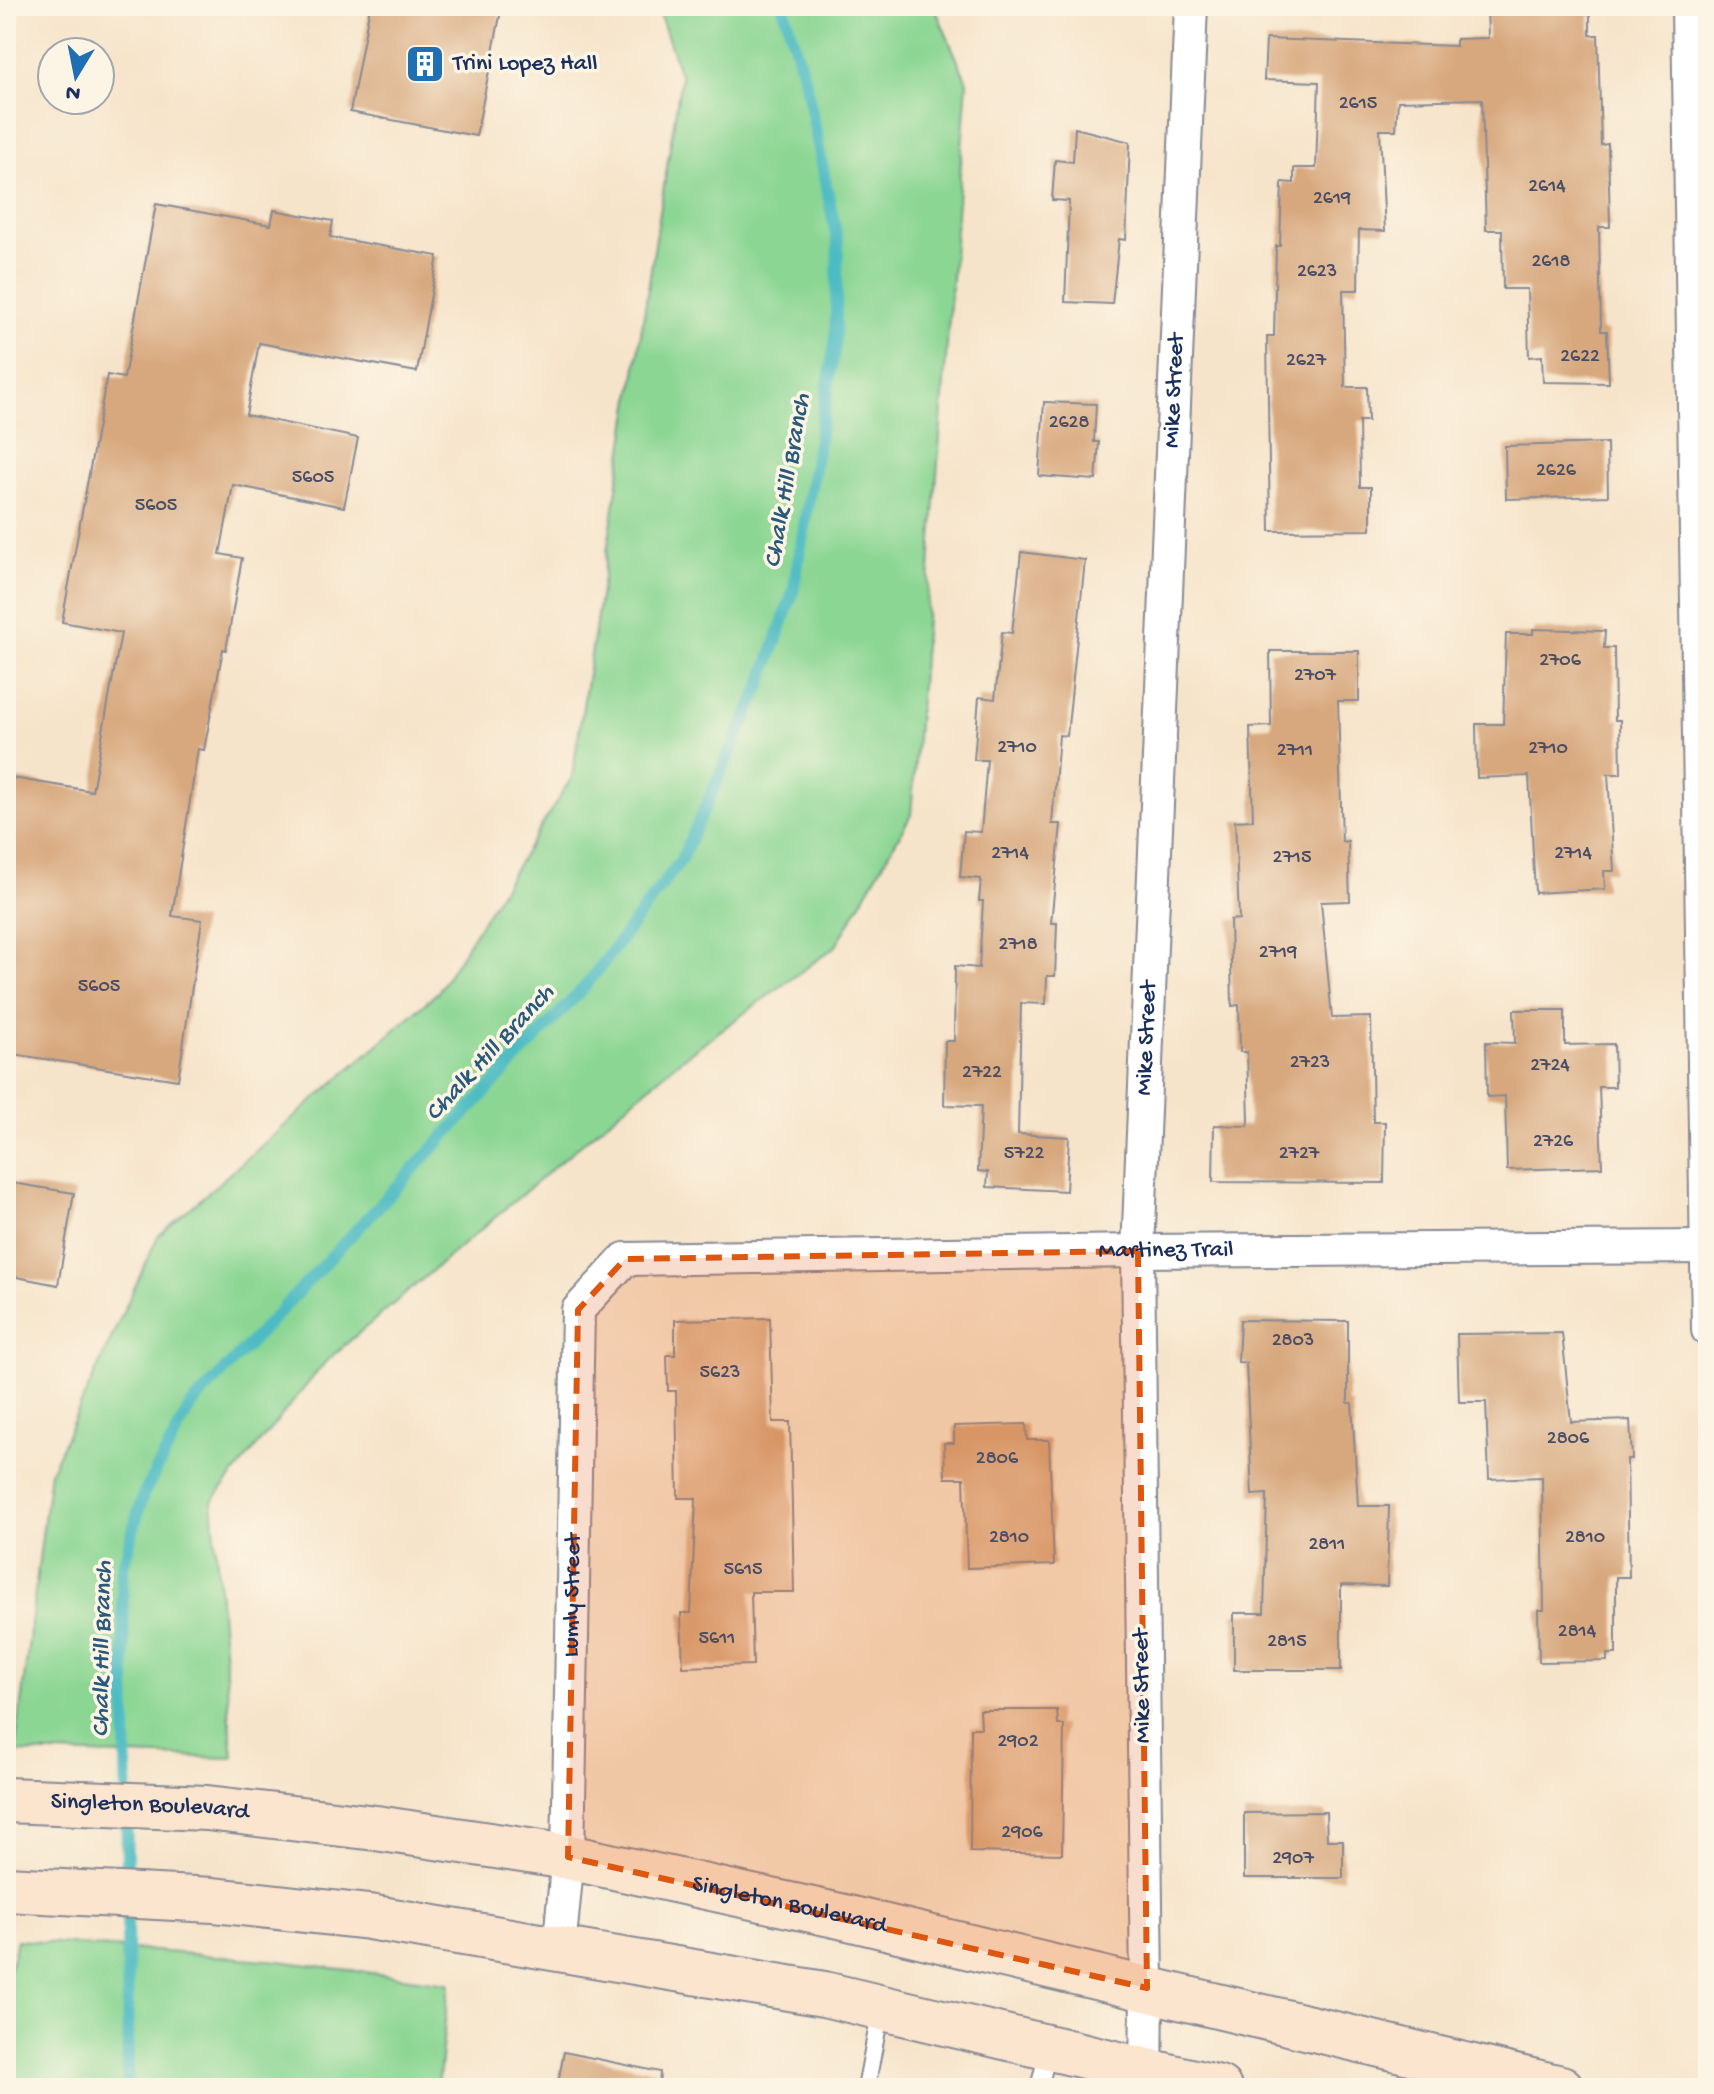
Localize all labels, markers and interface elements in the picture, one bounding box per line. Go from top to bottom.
north arrow [36,36,116,116]
building icon: Trini Lopez Hall [404,43,446,85]
place label: Trini Lopez Hall [451,50,598,79]
text: N [64,78,83,106]
house number: 2615 [1339,93,1377,116]
house number: 2614 [1528,176,1566,199]
house number: 2619 [1313,188,1351,211]
house number: 2618 [1532,251,1571,274]
house number: 2623 [1297,261,1337,284]
street label: Mike Street [1158,331,1192,449]
house number: 2622 [1560,346,1600,369]
house number: 2627 [1286,350,1327,373]
water label: Chalk Hill Branch [758,391,820,570]
house number: 2628 [1049,412,1089,435]
house number: 2626 [1536,460,1577,483]
house number: 5605 [292,467,334,490]
house number: 5605 [135,495,177,518]
house number: 2706 [1539,650,1582,673]
house number: 2707 [1294,665,1337,688]
house number: 2710 [997,737,1037,760]
house number: 2710 [1528,738,1568,761]
house number: 2711 [1277,740,1313,763]
house number: 2714 [991,843,1029,866]
house number: 2714 [1554,843,1592,866]
house number: 2715 [1273,847,1311,870]
house number: 2718 [998,934,1038,957]
house number: 2719 [1259,942,1297,965]
house number: 5605 [78,976,120,999]
water label: Chalk Hill Branch [420,978,563,1129]
street label: Mike Street [1130,978,1164,1096]
house number: 2723 [1290,1052,1330,1075]
house number: 2724 [1530,1055,1570,1078]
house number: 2722 [962,1062,1002,1085]
house number: 2726 [1533,1131,1574,1154]
house number: 5722 [1004,1143,1044,1166]
house number: 2727 [1279,1143,1320,1166]
street label: Martinez Trail [1098,1236,1234,1266]
house number: 2803 [1272,1330,1314,1353]
house number: 5623 [700,1362,740,1385]
house number: 2806 [1547,1428,1590,1451]
house number: 2806 [976,1448,1019,1471]
house number: 2810 [989,1527,1029,1550]
house number: 2810 [1565,1527,1605,1550]
street label: Lumly Street [557,1531,588,1658]
house number: 2811 [1309,1534,1345,1557]
house number: 5615 [723,1559,763,1582]
water label: Chalk Hill Branch [87,1560,121,1737]
house number: 2814 [1558,1621,1597,1644]
street label: Mike Street [1127,1626,1158,1744]
house number: 5611 [699,1628,735,1651]
house number: 2815 [1267,1631,1307,1654]
house number: 2902 [998,1731,1039,1754]
street label: Singleton Boulevard [50,1787,252,1828]
house number: 2906 [1001,1822,1044,1845]
house number: 2907 [1272,1848,1314,1871]
street label: Singleton Boulevard [689,1870,891,1942]

